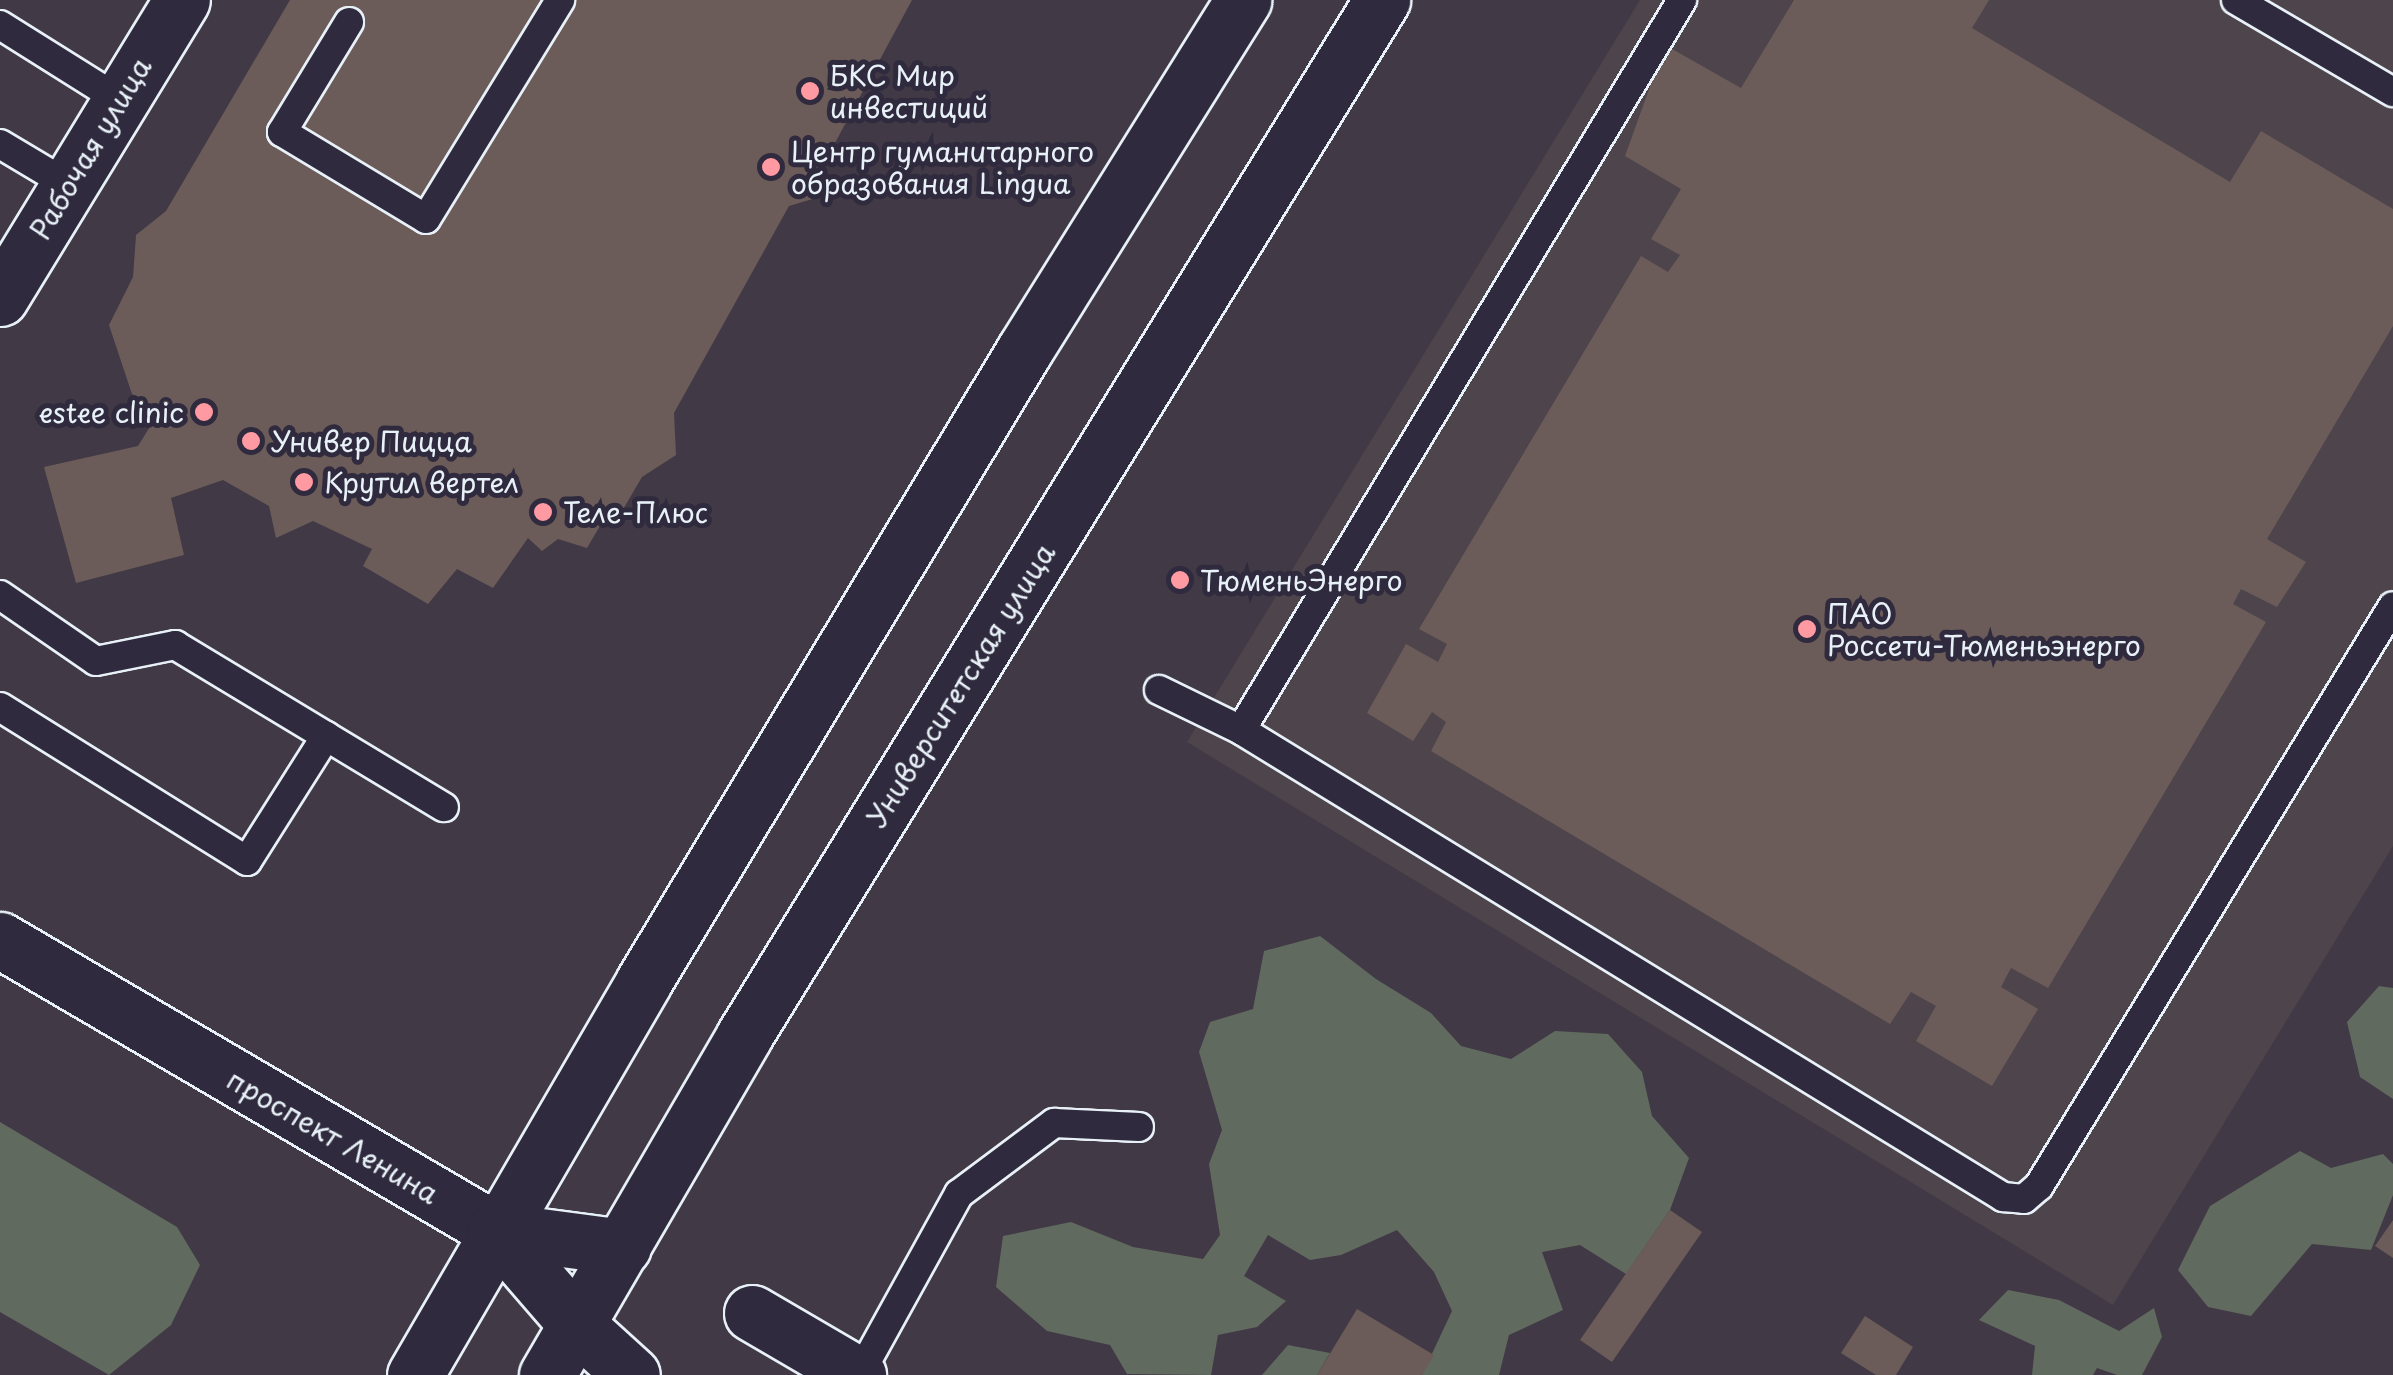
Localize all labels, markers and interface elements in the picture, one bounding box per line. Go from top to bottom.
street label: Рабочая улица [22,51,158,245]
place label: БКС Мир инвестиций [830,58,988,124]
marker: БКС Мир инвестиций [799,80,821,102]
place label: Центр гуманитарного образования Lingua [791,134,1095,200]
marker: Центр гуманитарного образования Lingua [760,156,782,178]
place label: estee clinic [38,395,184,429]
marker: estee clinic [193,401,215,423]
place label: Универ Пицца [271,424,474,458]
marker: Универ Пицца [240,430,262,452]
place label: Крутил вертел [324,465,518,499]
marker: Крутил вертел [293,471,315,493]
place label: Теле-Плюс [563,495,708,529]
marker: Теле-Плюс [532,501,554,523]
street label: Университетская улица [859,537,1061,833]
place label: ТюменьЭнерго [1200,563,1403,597]
marker: ТюменьЭнерго [1169,569,1191,591]
place label: ПАО Россети-Тюменьэнерго [1827,596,2141,662]
marker: ПАО Россети-Тюменьэнерго [1796,618,1818,640]
street label: проспект Ленина [221,1062,445,1210]

